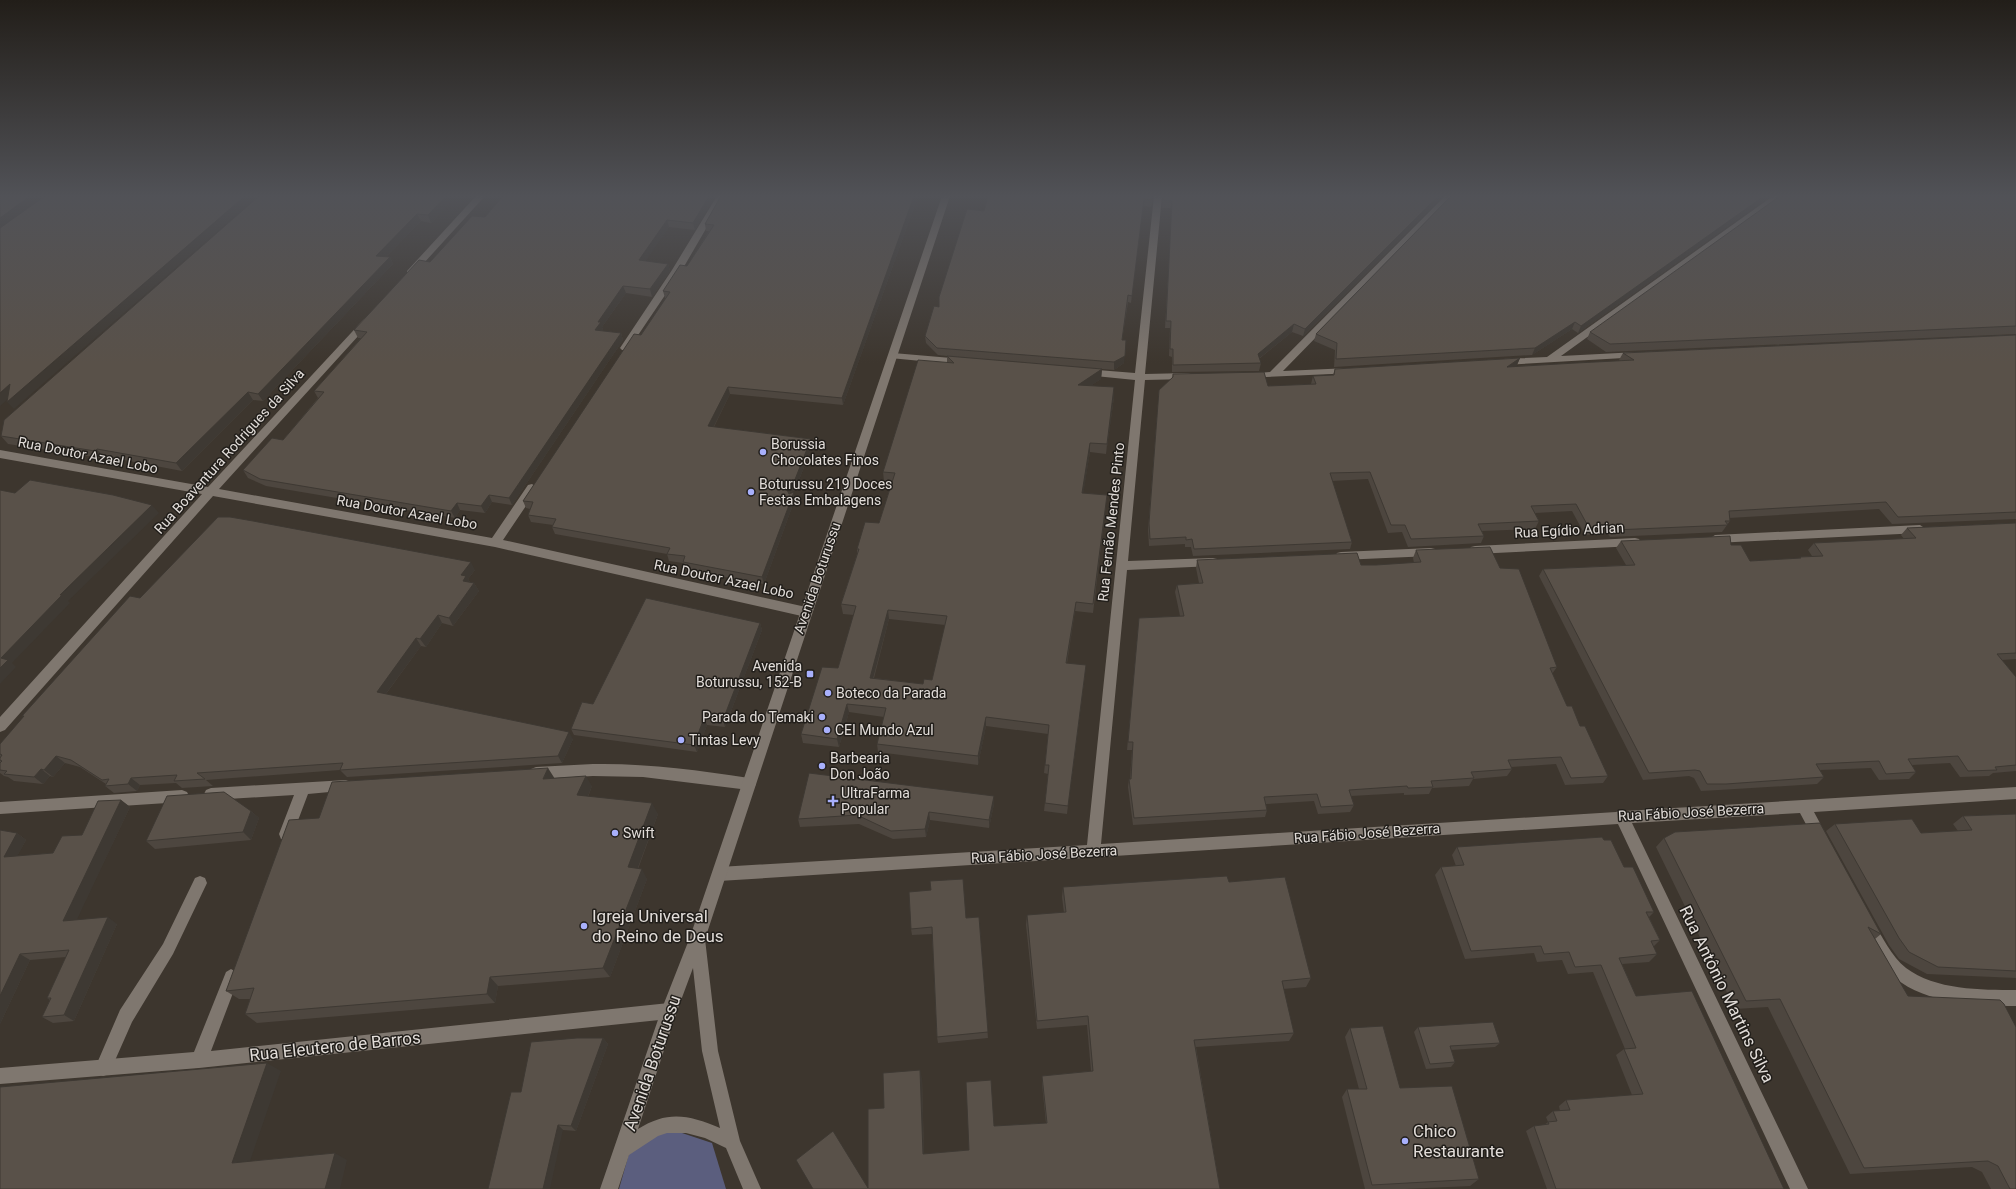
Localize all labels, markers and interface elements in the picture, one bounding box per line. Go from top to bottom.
street label: Rua Boaventura Rodrigues da Silva [151,365,307,537]
street label: Rua Doutor Azael Lobo [17,434,159,476]
place label: Borussia Chocolates Finos [771,436,879,468]
street label: Rua Fernão Mendes Pinto [1095,442,1127,602]
marker: Borussia Chocolates Finos [758,447,768,457]
place label: Boturussu 219 Doces Festas Embalagens [759,476,892,508]
marker: Boturussu 219 Doces Festas Embalagens [746,487,756,497]
street label: Rua Doutor Azael Lobo [335,492,479,532]
street label: Rua Egídio Adrian [1514,519,1624,541]
street label: Avenida Boturussu [790,520,844,636]
street label: Rua Doutor Azael Lobo [653,556,795,602]
place label: Avenida Boturussu, 152-B [696,658,802,690]
marker: Avenida Boturussu, 152-B [805,669,815,679]
place label: Boteco da Parada [836,685,946,701]
marker: Boteco da Parada [823,688,833,698]
place label: Parada do Temaki [702,709,814,725]
marker: Parada do Temaki [817,712,827,722]
place label: CEI Mundo Azul [835,722,934,738]
marker: CEI Mundo Azul [822,725,832,735]
place label: Tintas Levy [689,732,760,748]
marker: Tintas Levy [676,735,686,745]
place label: Barbearia Don João [830,750,890,782]
marker: Barbearia Don João [817,761,827,771]
place label: UltraFarma Popular [841,785,910,817]
marker: UltraFarma Popular [828,796,838,806]
street label: Rua Fábio José Bezerra [1618,800,1764,824]
street label: Rua Fábio José Bezerra [1293,820,1441,846]
place label: Swift [623,825,655,841]
marker: Swift [610,828,620,838]
street label: Rua Fábio José Bezerra [971,842,1117,866]
street label: Rua Antônio Martins Silva [1675,902,1779,1086]
place label: Igreja Universal do Reino de Deus [592,906,724,946]
marker: Igreja Universal do Reino de Deus [579,921,589,931]
street label: Avenida Boturussu [619,993,685,1133]
street label: Rua Eleutero de Barros [248,1027,422,1065]
place label: Chico Restaurante [1413,1121,1504,1161]
marker: Chico Restaurante [1400,1136,1410,1146]

